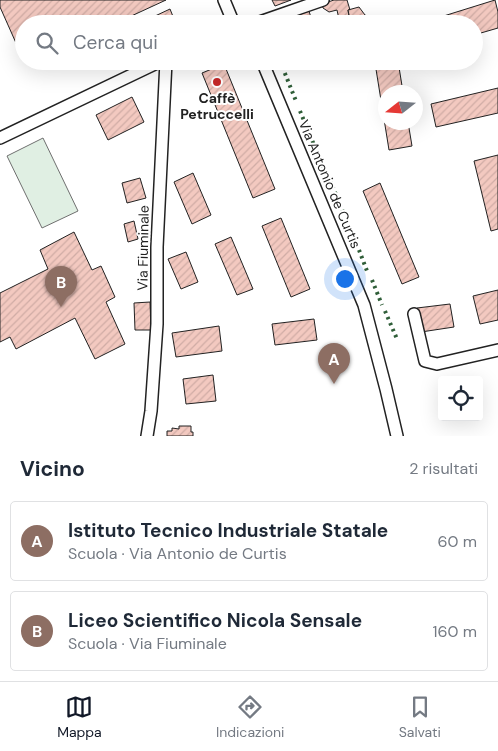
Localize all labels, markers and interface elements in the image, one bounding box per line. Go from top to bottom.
search box [15,15,483,70]
icon: search [33,29,61,57]
text: Cerca qui [73,30,158,55]
marker: Caffè Petruccelli [211,76,223,88]
north arrow [378,85,423,130]
place label: Caffè Petruccelli [180,89,254,123]
street label: Via Antonio de Curtis [295,117,365,251]
street label: Via Fiuminale [133,205,153,291]
pin: B [45,266,77,307]
your location [332,266,358,292]
pin: A [318,343,350,384]
map controls [438,376,483,421]
button: locate [438,376,483,421]
text: Vicino [20,455,85,483]
text: 2 risultati [409,458,478,479]
text: Istituto Tecnico Industriale Statale [68,518,388,543]
text: A [31,531,43,552]
text: 60 m [437,531,477,552]
text: Scuola · Via Antonio de Curtis [68,543,287,564]
text: Liceo Scientifico Nicola Sensale [68,608,362,633]
text: B [32,621,42,642]
text: 160 m [433,621,477,642]
text: Scuola · Via Fiuminale [68,633,227,654]
tab: Mappa [57,693,102,741]
tab: Indicazioni [216,693,284,741]
tab: Salvati [399,693,441,741]

